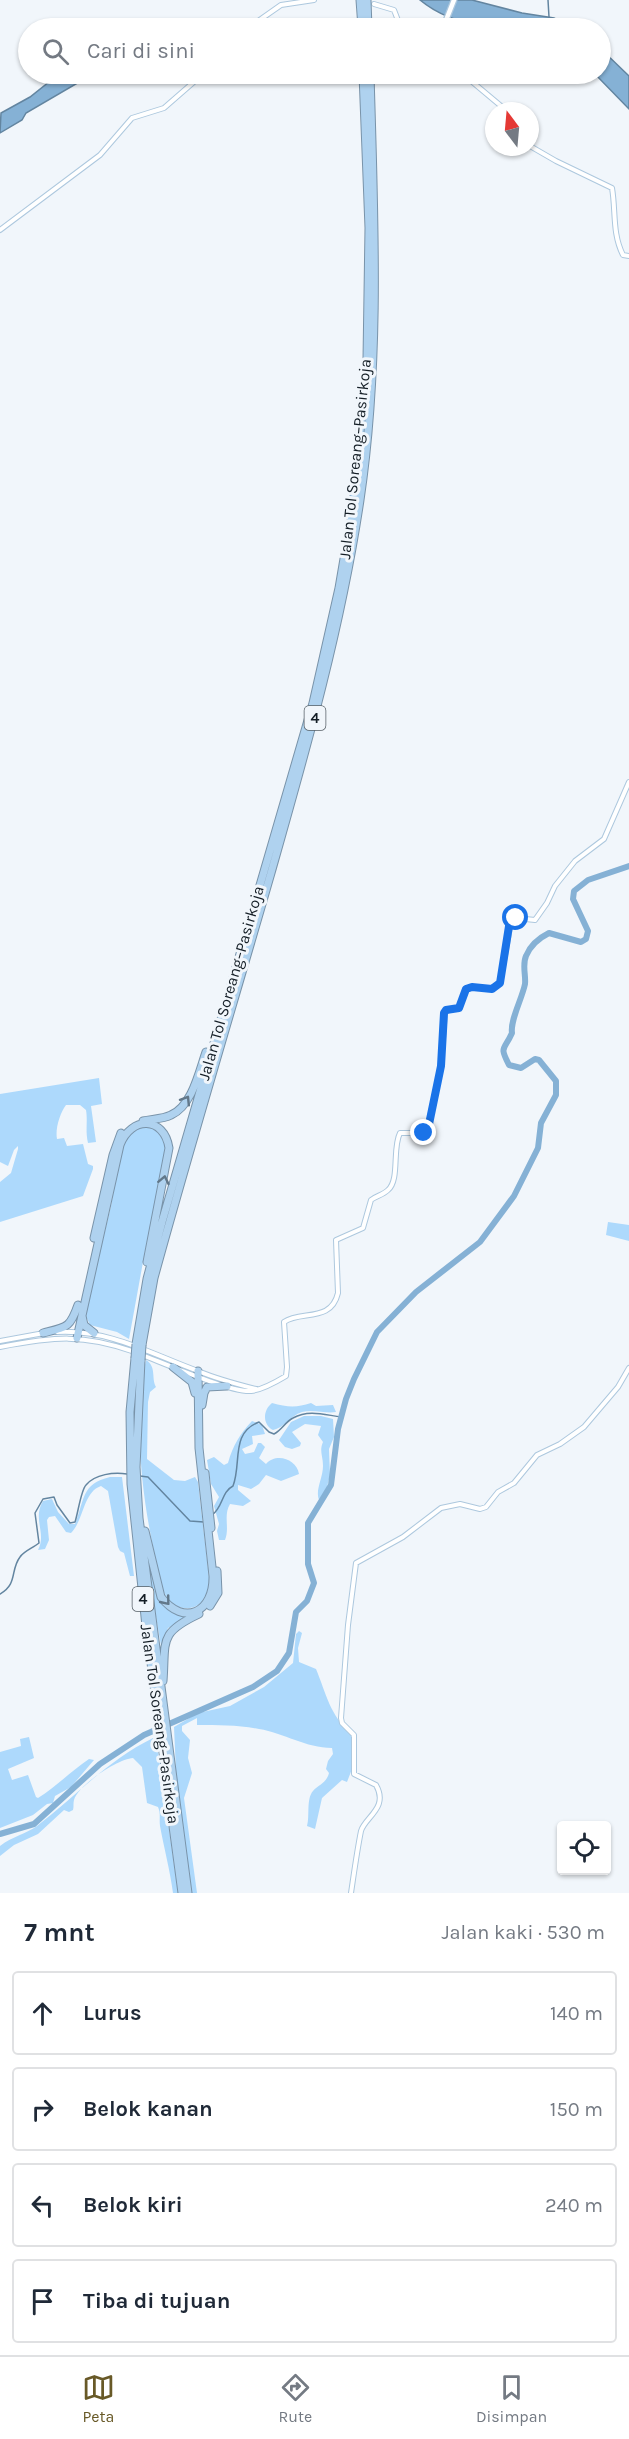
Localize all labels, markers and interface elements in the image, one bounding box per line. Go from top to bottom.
search box [18,18,611,84]
icon: search [39,35,72,68]
text: Cari di sini [87,38,195,64]
north arrow [485,102,539,156]
street label: Jalan Tol Soreang–Pasirkoja [335,358,375,560]
road number: 4 [304,706,326,730]
street label: Jalan Tol Soreang–Pasirkoja [194,884,268,1082]
route start [502,904,528,930]
one-way arrow [178,1096,190,1106]
route end [410,1119,436,1145]
one-way arrow [157,1176,170,1186]
road number: 4 [132,1587,154,1611]
one-way arrow [158,1594,169,1605]
street label: Jalan Tol Soreang–Pasirkoja [137,1623,183,1825]
map controls [557,1821,611,1875]
button: locate [557,1821,611,1875]
text: 7 mnt [24,1917,95,1948]
text: Jalan kaki · 530 m [441,1921,605,1944]
icon: ahead [26,1997,59,2030]
text: Lurus [83,2000,142,2026]
text: 140 m [550,2002,603,2025]
icon: right [26,2093,59,2126]
text: Belok kanan [83,2096,213,2122]
text: 150 m [550,2098,603,2121]
icon: left [26,2189,59,2222]
text: Belok kiri [83,2192,183,2218]
text: 240 m [545,2194,603,2217]
icon: arrive [26,2285,59,2318]
text: Tiba di tujuan [83,2288,230,2314]
tab: Peta [82,2371,115,2426]
tab: Rute [278,2371,312,2426]
tab: Disimpan [476,2371,547,2426]

